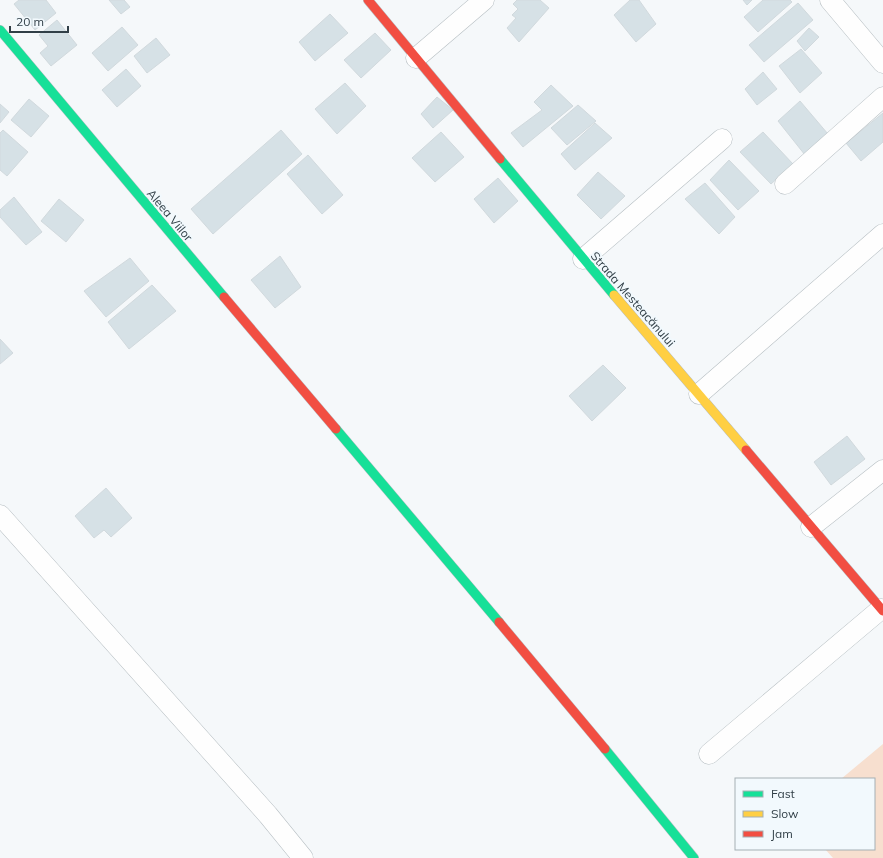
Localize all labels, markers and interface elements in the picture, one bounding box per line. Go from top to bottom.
scale bar [10,8,68,34]
text: 20 m [16,14,44,29]
street label: Aleea Viilor [144,186,196,245]
street label: Strada Mesteacănului [588,248,678,350]
legend [735,778,875,850]
text: Fast [771,786,795,801]
text: Slow [771,806,799,821]
text: Jam [771,826,793,841]

